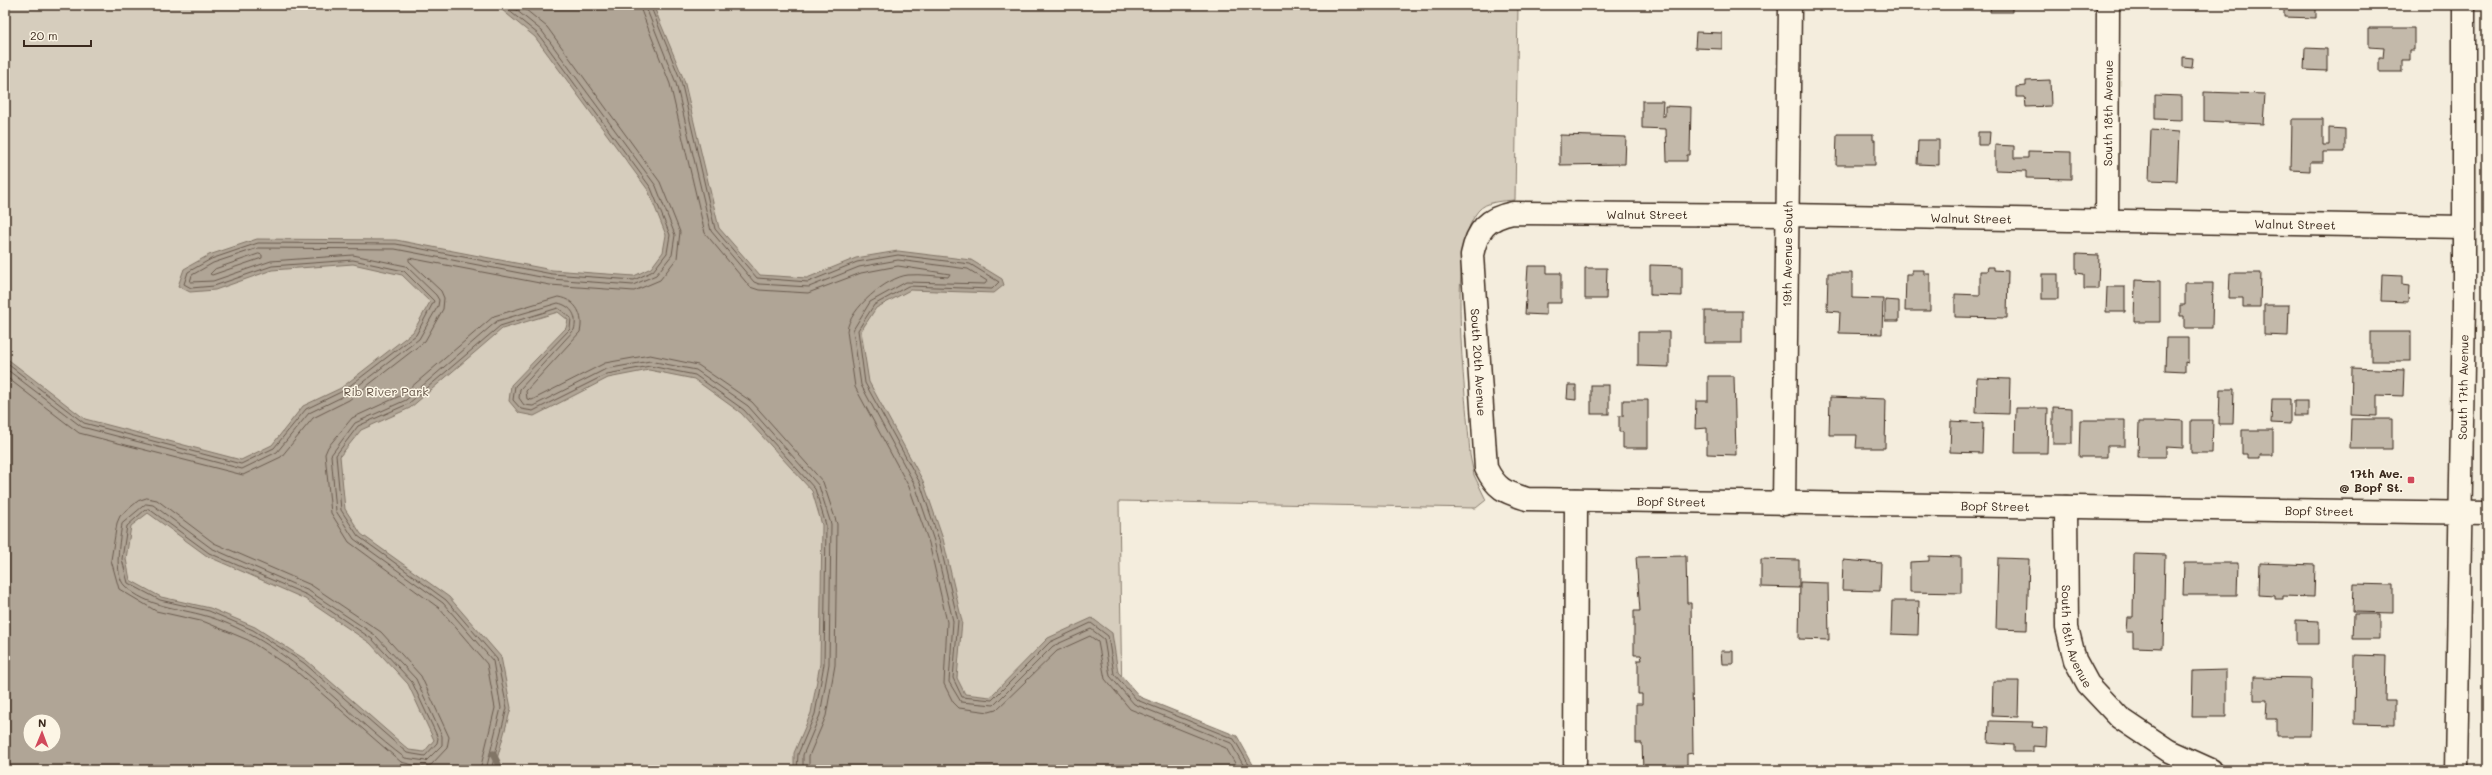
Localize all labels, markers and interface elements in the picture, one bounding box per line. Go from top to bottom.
scale bar [24,22,91,48]
text: 20 m [30,27,58,43]
street label: South 18th Avenue [2099,60,2116,166]
street label: 19th Avenue South [1778,201,1796,307]
street label: Walnut Street [1606,206,1688,222]
street label: Walnut Street [1930,209,2012,227]
street label: Walnut Street [2254,215,2336,233]
street label: South 20th Avenue [1468,308,1491,417]
street label: South 17th Avenue [2454,334,2471,440]
park label: Rib River Park [343,383,429,399]
place label: 17th Ave. @ Bopf St. [2339,465,2403,495]
marker: 17th Ave. @ Bopf St. [2406,475,2416,485]
street label: Bopf Street [1637,493,1706,510]
street label: Bopf Street [1961,497,2030,514]
street label: Bopf Street [2285,502,2354,519]
street label: South 18th Avenue [2059,585,2096,690]
north arrow [22,713,62,753]
text: N [38,715,46,730]

